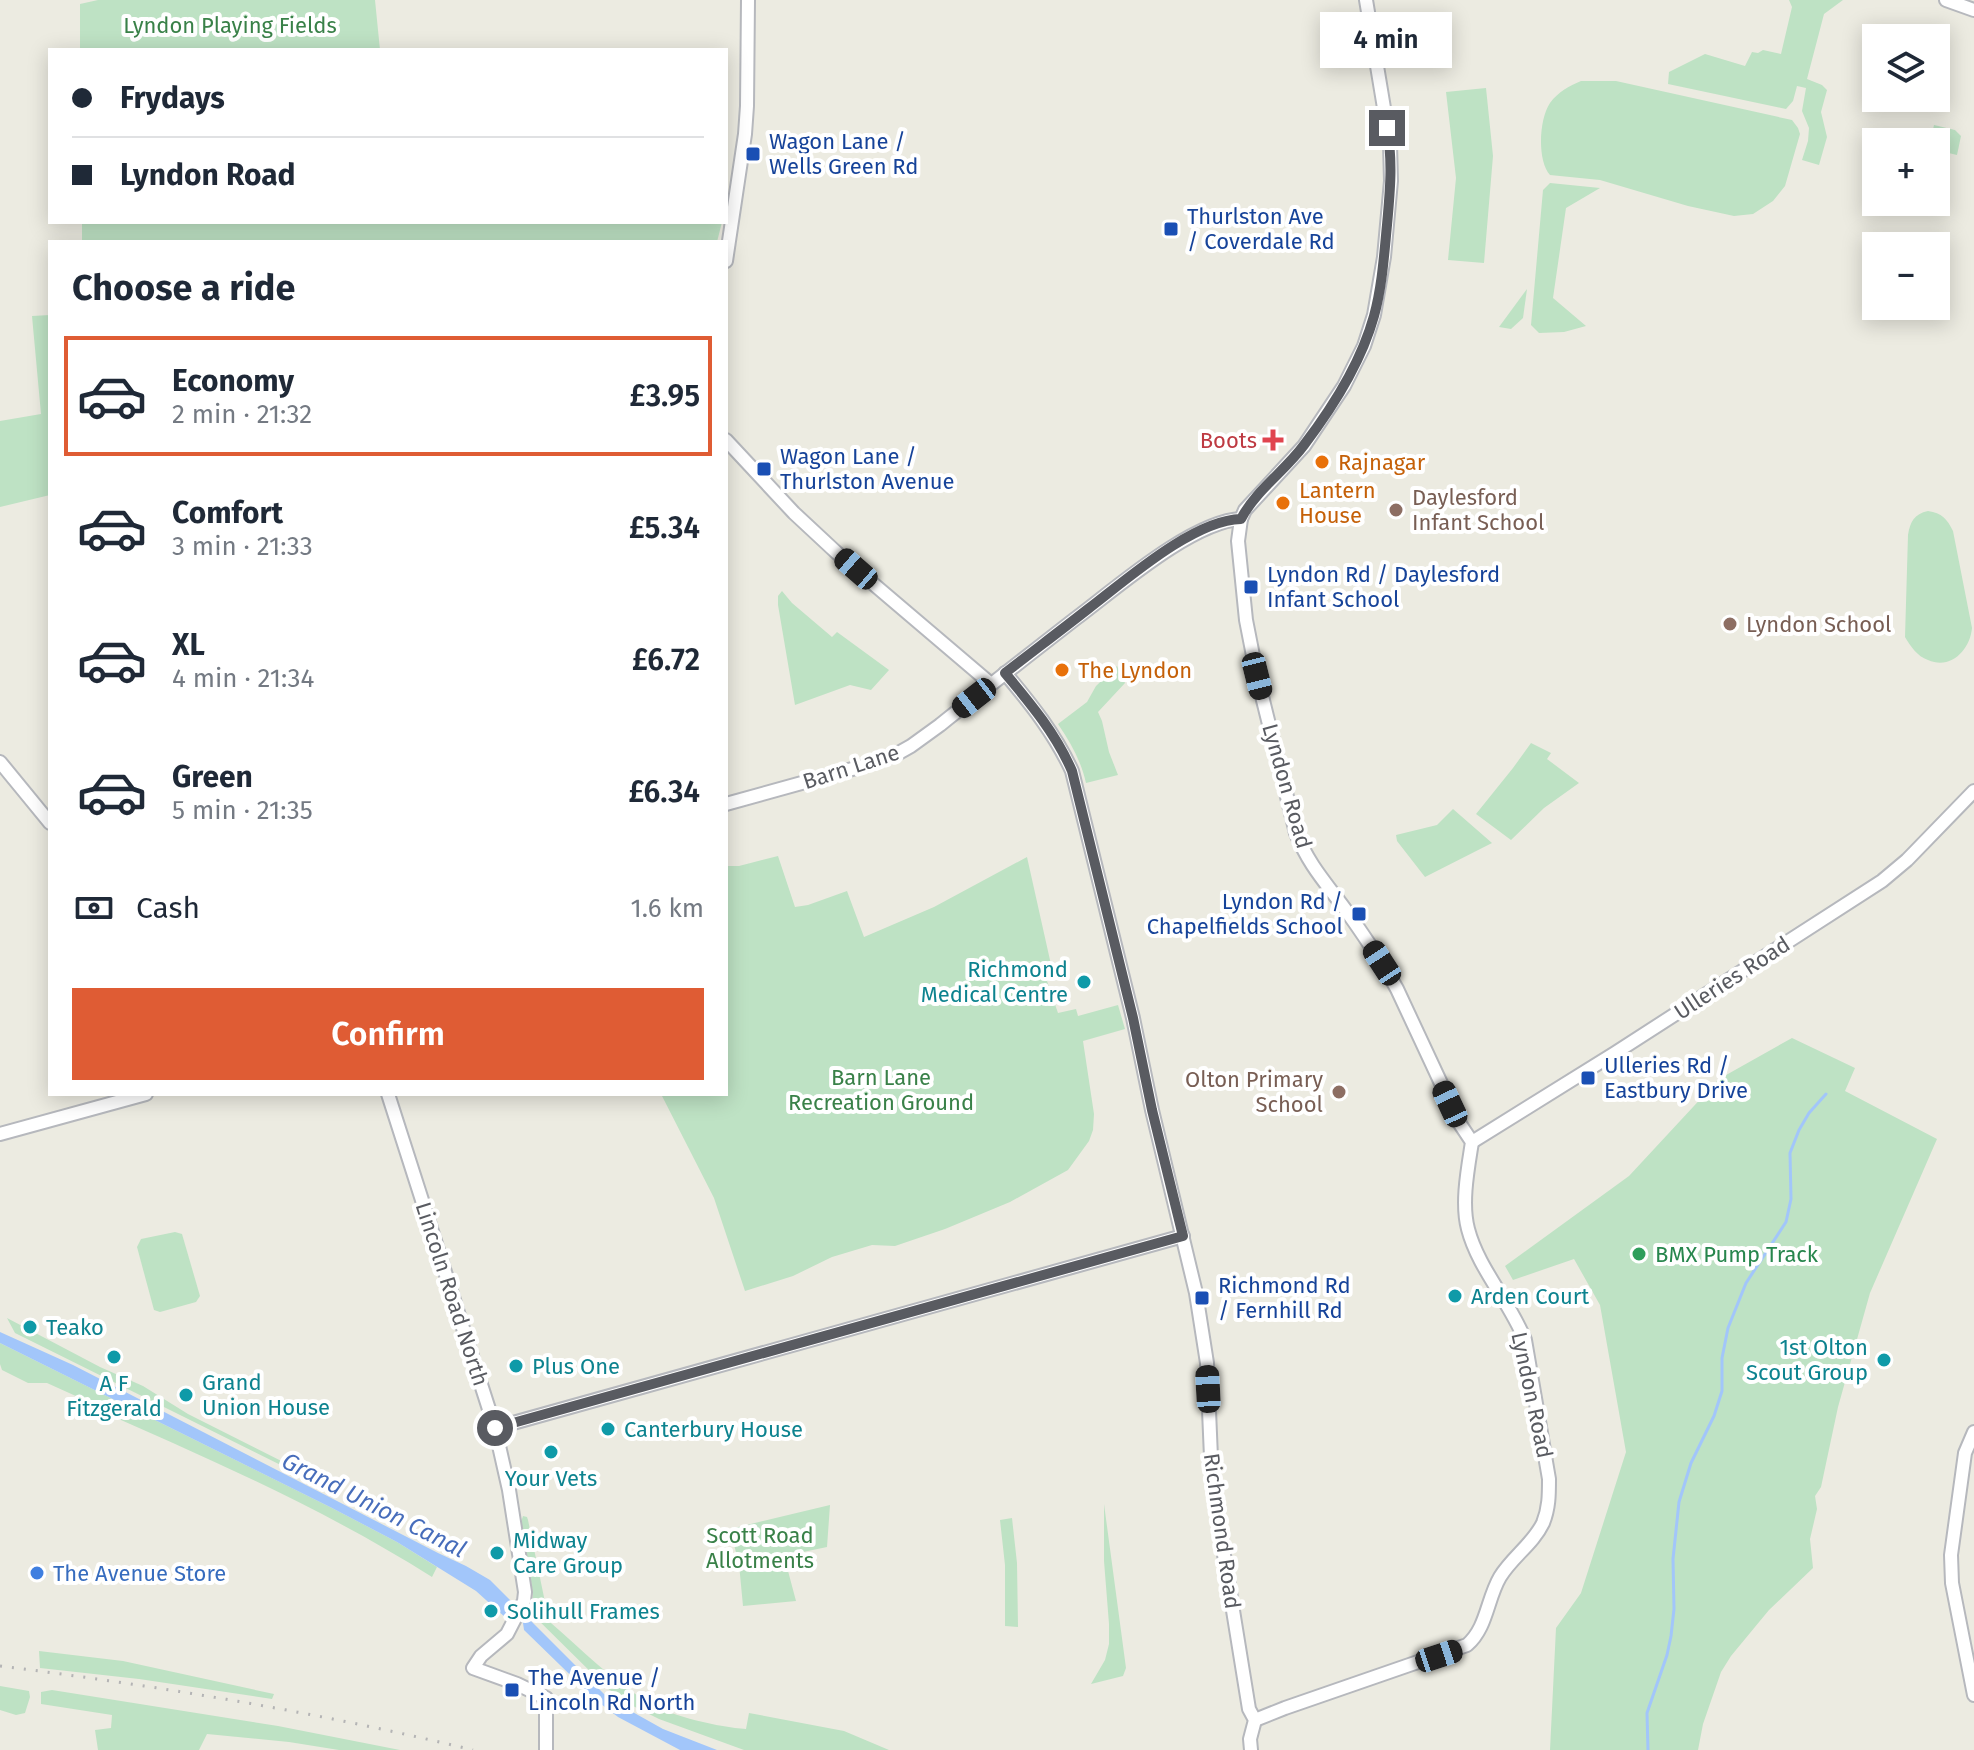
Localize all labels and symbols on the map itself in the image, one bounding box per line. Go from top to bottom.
park label: Lyndon Playing Fields [123,12,337,39]
callout: 4 min [1321,12,1453,68]
route end [1369,110,1405,146]
place label: Wagon Lane / Wells Green Rd [769,128,919,180]
marker: Wagon Lane / Wells Green Rd [744,145,762,163]
place label: Thurlston Ave / Coverdale Rd [1187,203,1335,255]
marker: Thurlston Ave / Coverdale Rd [1162,220,1180,238]
place label: Boots [1200,427,1257,454]
marker: Boots [1264,431,1282,449]
place label: Wagon Lane / Thurlston Avenue [780,443,954,495]
place label: Rajnagar [1338,449,1426,476]
marker: Rajnagar [1313,453,1331,471]
marker: Wagon Lane / Thurlston Avenue [755,460,773,478]
place label: Lantern House [1299,477,1376,529]
place label: Daylesford Infant School [1412,484,1544,536]
marker: Lantern House [1274,494,1292,512]
marker: Daylesford Infant School [1387,501,1405,519]
car [830,544,882,594]
place label: Lyndon Rd / Daylesford Infant School [1267,561,1500,613]
marker: Lyndon Rd / Daylesford Infant School [1242,578,1260,596]
place label: Lyndon School [1746,611,1891,638]
marker: Lyndon School [1721,615,1739,633]
car [1240,650,1274,702]
place label: The Lyndon [1078,657,1192,684]
marker: The Lyndon [1053,661,1071,679]
car [948,674,1000,722]
street label: Lyndon Road [1256,720,1318,852]
street label: Barn Lane [799,739,903,795]
place label: Lyndon Rd / Chapelfields School [1147,888,1343,940]
marker: Lyndon Rd / Chapelfields School [1350,905,1368,923]
street label: Ulleries Road [1669,930,1795,1026]
car [1359,936,1405,990]
place label: Richmond Medical Centre [921,956,1068,1008]
marker: Richmond Medical Centre [1075,973,1093,991]
place label: Ulleries Rd / Eastbury Drive [1604,1052,1748,1104]
park label: Barn Lane Recreation Ground [788,1064,974,1116]
place label: Olton Primary School [1185,1066,1323,1118]
marker: Ulleries Rd / Eastbury Drive [1579,1069,1597,1087]
car [1429,1077,1471,1131]
marker: Olton Primary School [1330,1083,1348,1101]
street label: Lincoln Road North [410,1199,494,1389]
place label: BMX Pump Track [1655,1241,1819,1268]
marker: BMX Pump Track [1630,1245,1648,1263]
place label: Richmond Rd / Fernhill Rd [1218,1272,1351,1324]
place label: Arden Court [1471,1283,1589,1310]
marker: Arden Court [1446,1287,1464,1305]
marker: Richmond Rd / Fernhill Rd [1193,1289,1211,1307]
place label: Teako [46,1314,104,1341]
marker: Teako [21,1318,39,1336]
street label: Lyndon Road [1505,1329,1559,1461]
place label: 1st Olton Scout Group [1746,1334,1868,1386]
marker: A F Fitzgerald [105,1348,123,1366]
marker: 1st Olton Scout Group [1875,1351,1893,1369]
place label: Plus One [532,1353,620,1380]
marker: Plus One [507,1357,525,1375]
car [1195,1364,1221,1414]
place label: Grand Union House [202,1369,330,1421]
place label: A F Fitzgerald [66,1370,162,1422]
marker: Grand Union House [177,1386,195,1404]
route start [477,1410,513,1446]
place label: Canterbury House [624,1416,803,1443]
marker: Canterbury House [599,1420,617,1438]
marker: Your Vets [542,1443,560,1461]
water label: Grand Union Canal [277,1447,471,1563]
street label: Richmond Road [1198,1451,1246,1611]
place label: Your Vets [505,1465,597,1492]
park label: Scott Road Allotments [706,1522,814,1574]
place label: Midway Care Group [513,1527,623,1579]
marker: Midway Care Group [488,1544,506,1562]
place label: The Avenue Store [53,1560,226,1587]
marker: The Avenue Store [28,1564,46,1582]
place label: Solihull Frames [507,1598,660,1625]
marker: Solihull Frames [482,1602,500,1620]
car [1412,1637,1466,1675]
place label: The Avenue / Lincoln Rd North [528,1664,695,1716]
marker: The Avenue / Lincoln Rd North [503,1681,521,1699]

